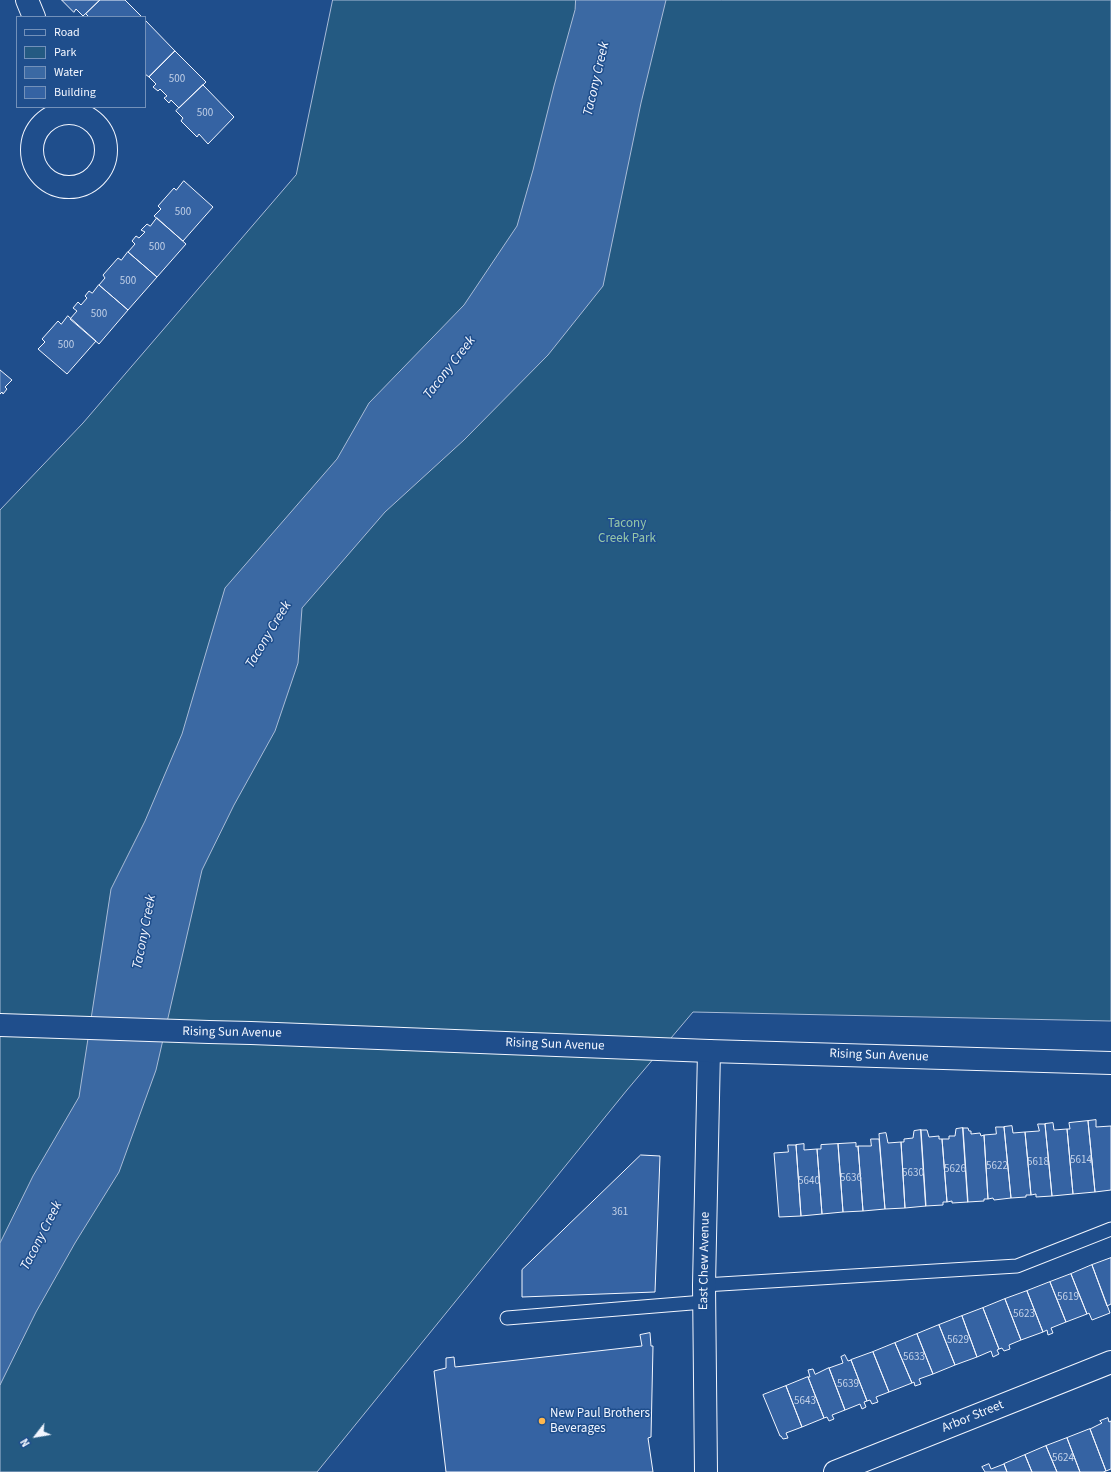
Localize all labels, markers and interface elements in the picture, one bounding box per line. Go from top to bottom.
legend [16,16,146,108]
text: Road [54,24,80,41]
water label: Tacony Creek [580,40,614,118]
text: Park [54,44,76,61]
text: Water [54,64,83,81]
house number: 500 [169,73,185,87]
text: Building [54,84,96,101]
house number: 500 [197,107,213,121]
house number: 500 [175,206,191,220]
house number: 500 [149,241,165,255]
house number: 500 [120,275,136,289]
house number: 500 [91,308,107,322]
water label: Tacony Creek [420,333,480,403]
house number: 500 [58,339,74,353]
park label: Tacony Creek Park [598,516,656,547]
water label: Tacony Creek [242,598,296,672]
water label: Tacony Creek [130,893,160,971]
street label: Rising Sun Avenue [182,1024,282,1042]
street label: Rising Sun Avenue [505,1035,605,1055]
street label: Rising Sun Avenue [829,1046,929,1066]
house number: 5614 [1070,1154,1092,1168]
house number: 5618 [1027,1156,1049,1170]
house number: 5622 [986,1160,1008,1174]
house number: 5626 [944,1163,966,1177]
house number: 5630 [902,1167,924,1181]
house number: 5636 [840,1172,862,1186]
house number: 5640 [798,1175,820,1189]
water label: Tacony Creek [17,1199,67,1273]
house number: 361 [612,1206,628,1220]
street label: East Chew Avenue [696,1212,714,1310]
house number: 5619 [1057,1291,1079,1305]
house number: 5623 [1013,1308,1035,1322]
house number: 5629 [947,1334,969,1348]
house number: 5633 [903,1351,925,1365]
house number: 5639 [837,1378,859,1392]
house number: 5643 [794,1395,816,1409]
street label: Arbor Street [940,1398,1006,1436]
place label: New Paul Brothers Beverages [550,1406,650,1437]
north arrow [16,1416,56,1456]
marker: New Paul Brothers Beverages [537,1416,547,1426]
text: N [17,1435,34,1449]
house number: 5624 [1052,1452,1074,1466]

